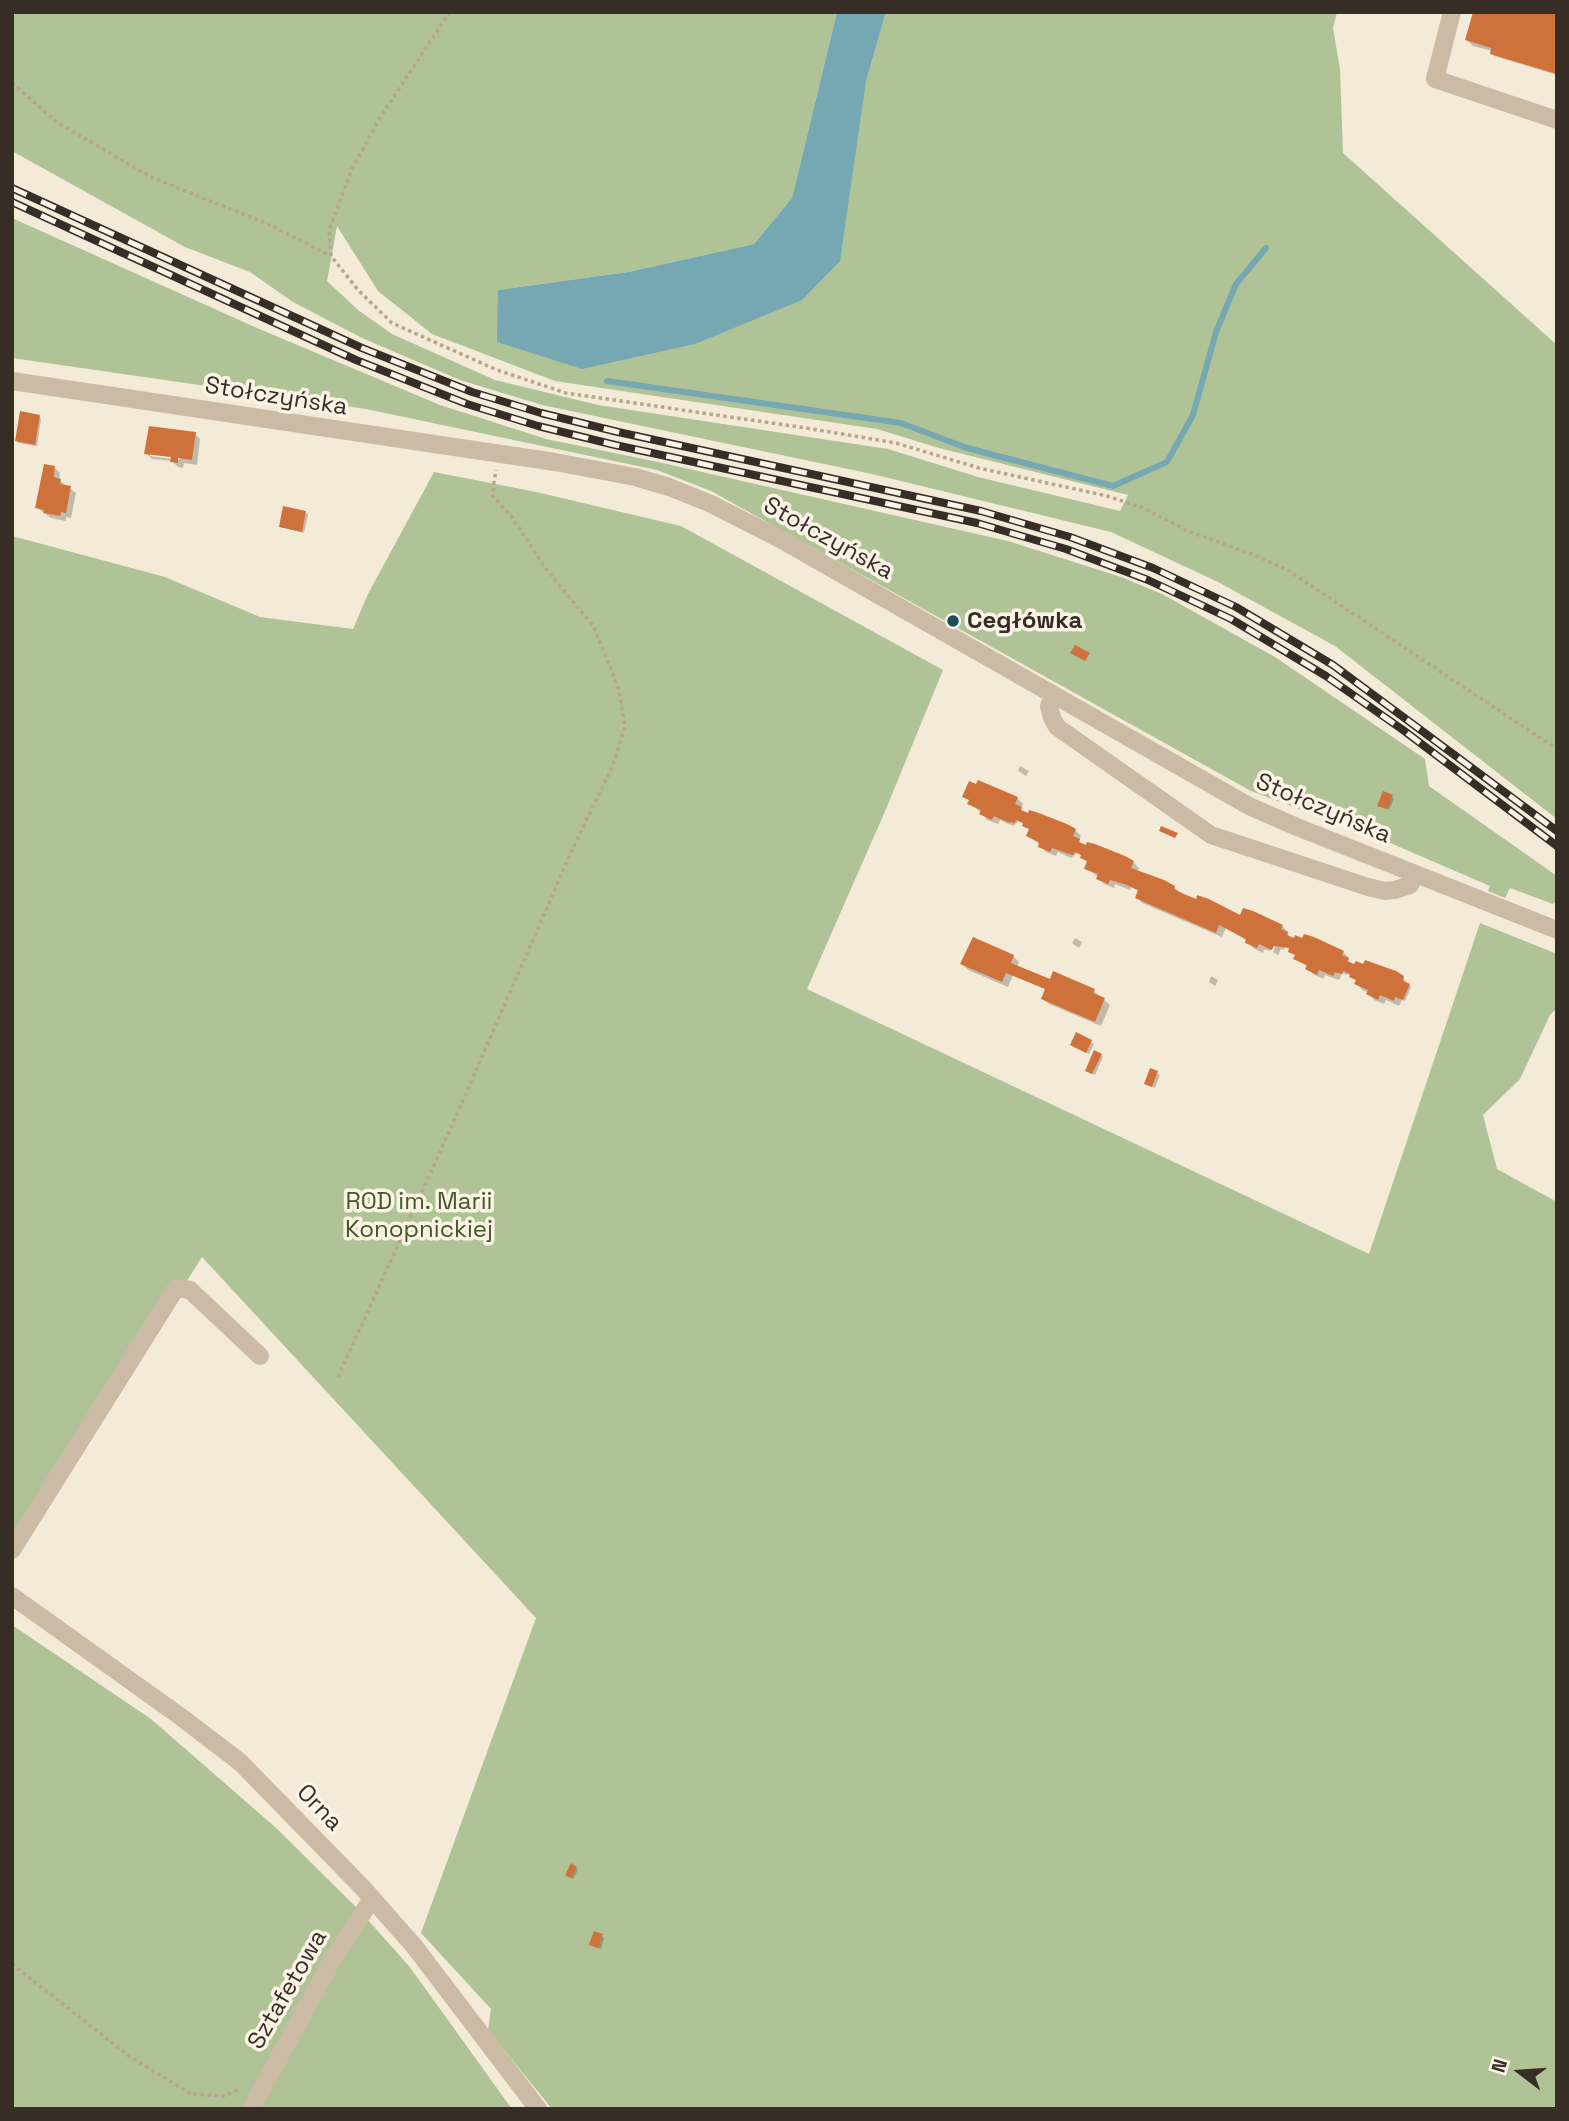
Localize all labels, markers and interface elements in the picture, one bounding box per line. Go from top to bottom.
street label: Stołczyńska [203,372,349,422]
street label: Stołczyńska [758,492,898,586]
place label: Cegłówka [967,607,1082,635]
marker: Cegłówka [945,613,961,629]
street label: Stołczyńska [1251,768,1395,850]
park label: ROD im. Marii Konopnickiej [345,1188,493,1244]
street label: Orna [290,1779,348,1837]
street label: Sztafetowa [242,1925,334,2055]
north arrow [1485,2037,1555,2107]
text: N [1486,2056,1513,2075]

